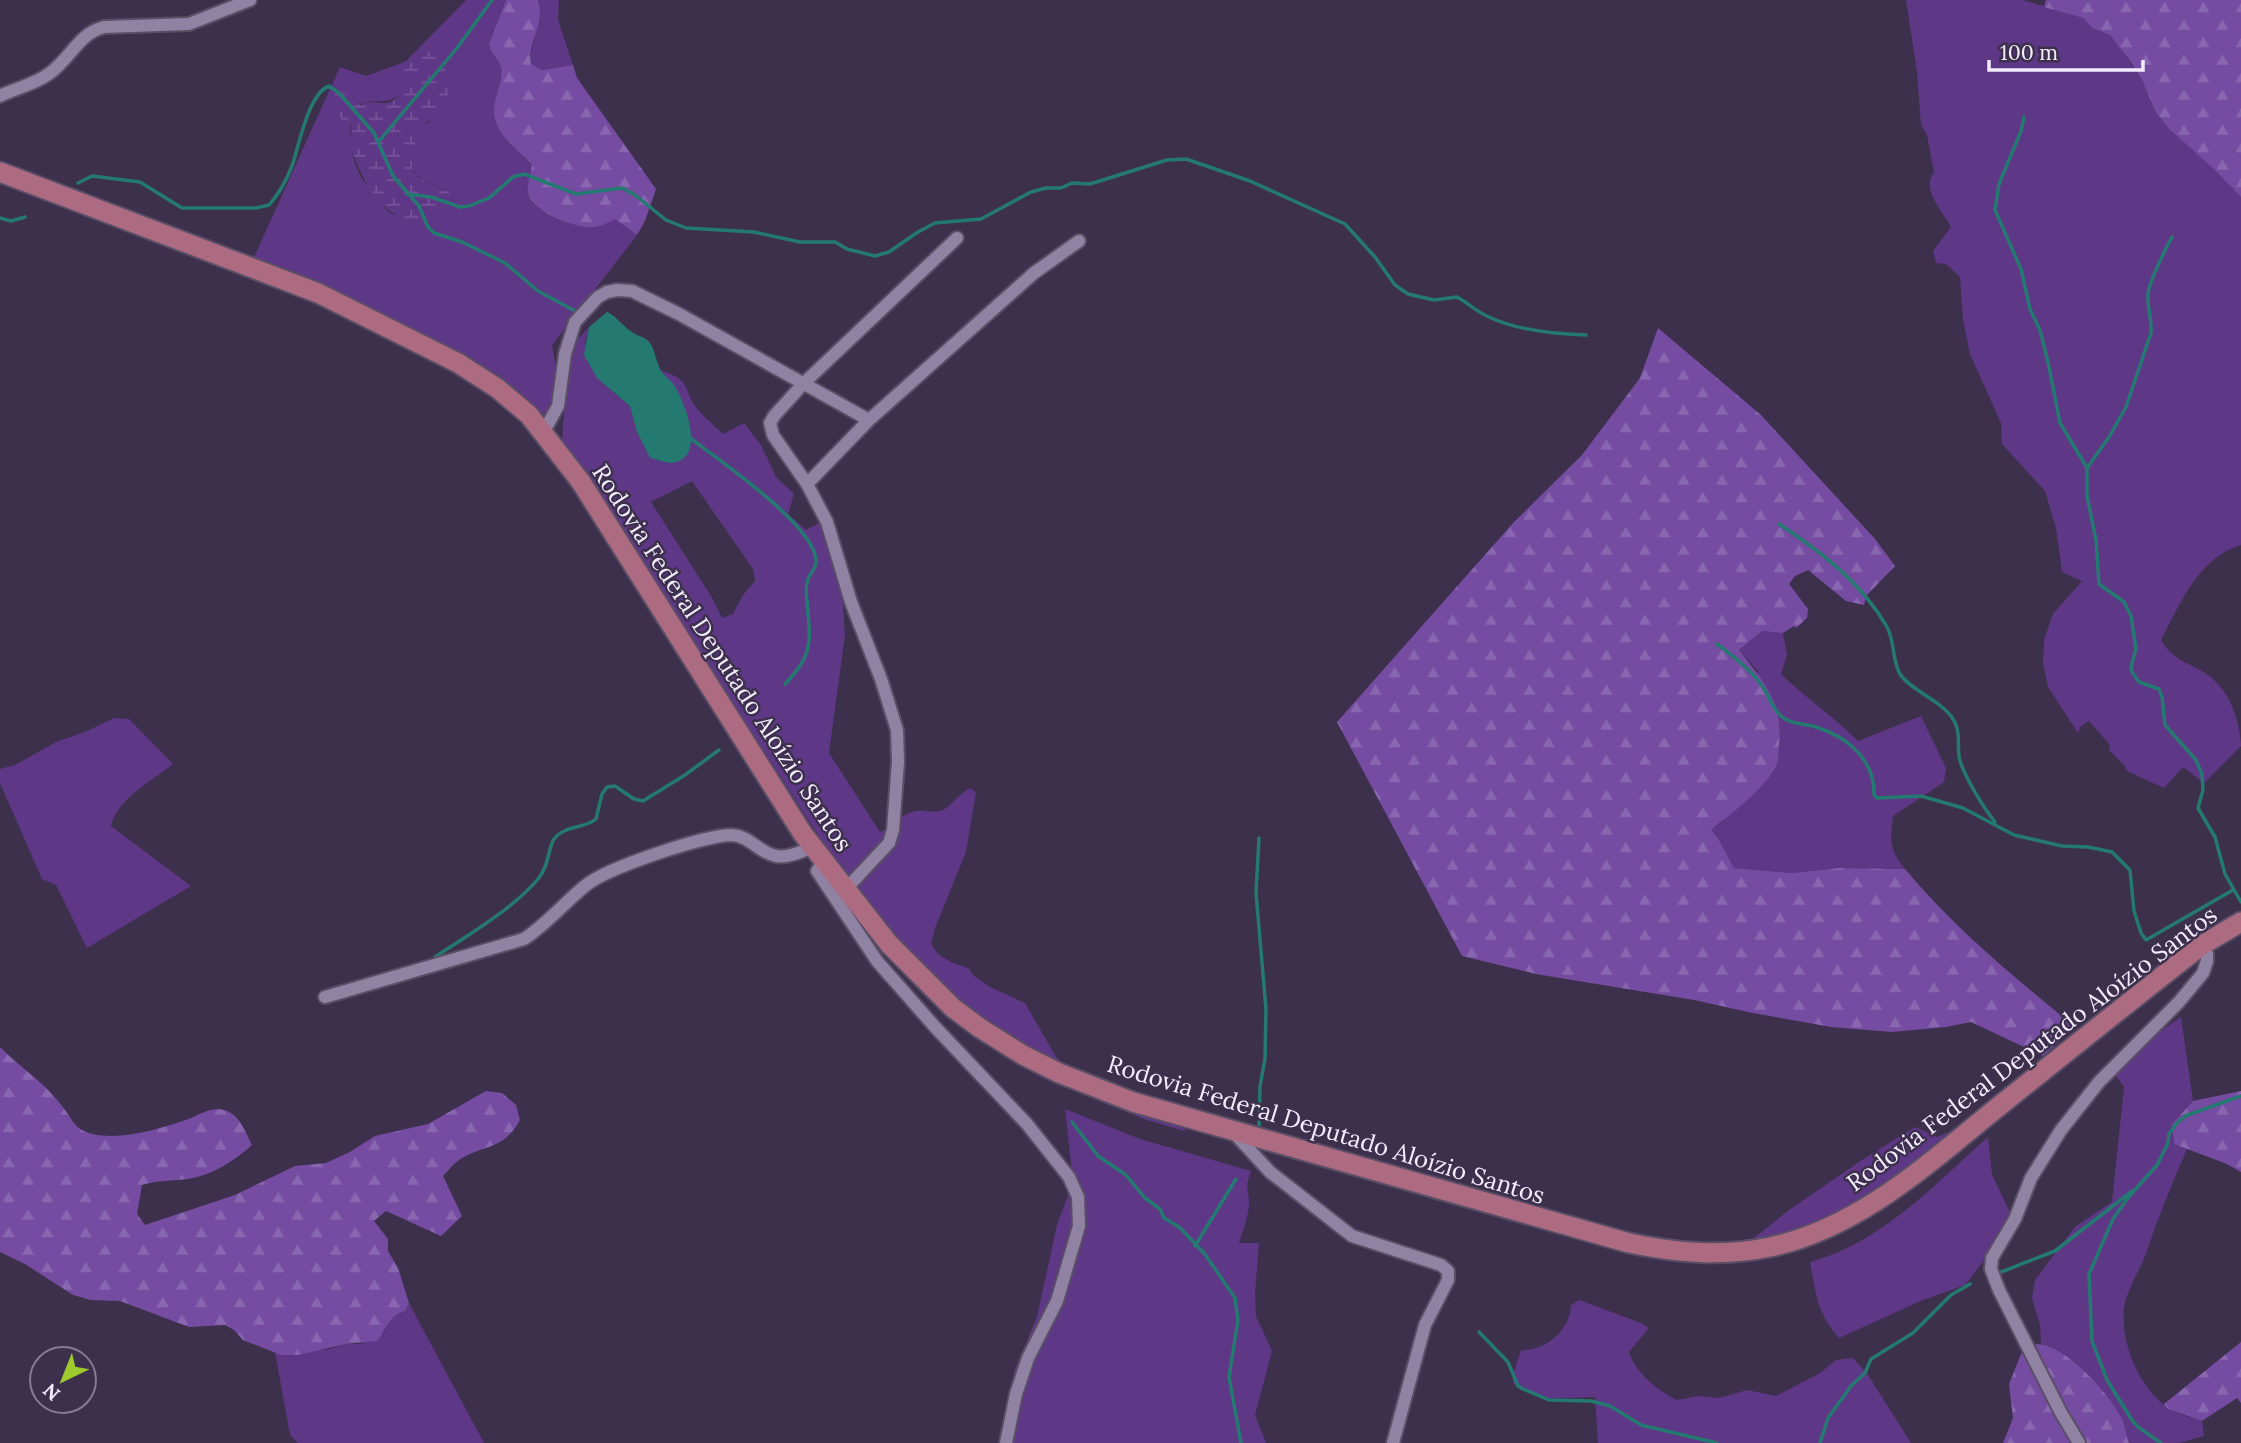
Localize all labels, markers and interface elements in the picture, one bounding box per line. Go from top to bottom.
scale bar [1989,28,2143,72]
text: 100 m [2000,39,2058,66]
street label: Rodovia Federal Deputado Aloízio Santos [585,458,860,857]
street label: Rodovia Federal Deputado Aloízio Santos [1840,899,2223,1198]
street label: Rodovia Federal Deputado Aloízio Santos [1104,1048,1549,1211]
north arrow [28,1345,98,1415]
text: N [38,1378,65,1406]

